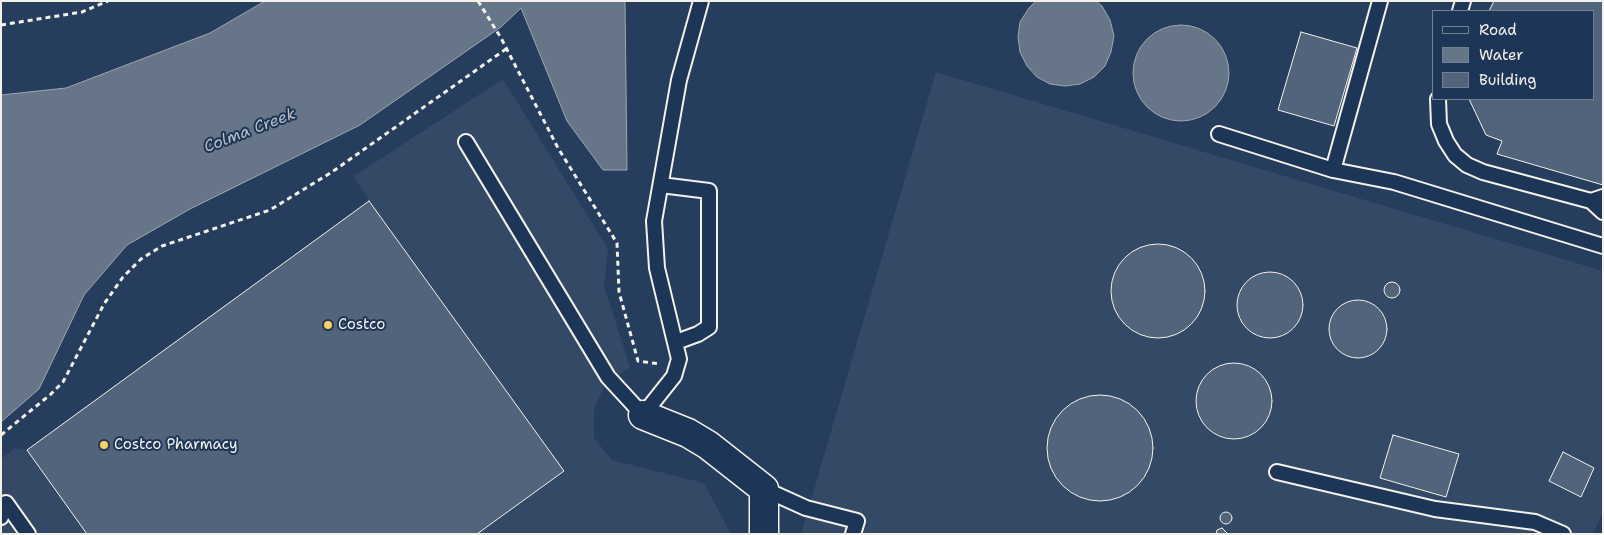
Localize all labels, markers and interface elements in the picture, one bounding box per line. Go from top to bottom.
legend [1432,10,1594,100]
text: Road [1479,20,1517,40]
text: Water [1479,45,1523,65]
text: Building [1479,70,1536,90]
water label: Colma Creek [201,105,299,157]
place label: Costco [338,316,385,334]
marker: Costco [322,319,334,331]
place label: Costco Pharmacy [114,436,238,454]
marker: Costco Pharmacy [98,439,110,451]

